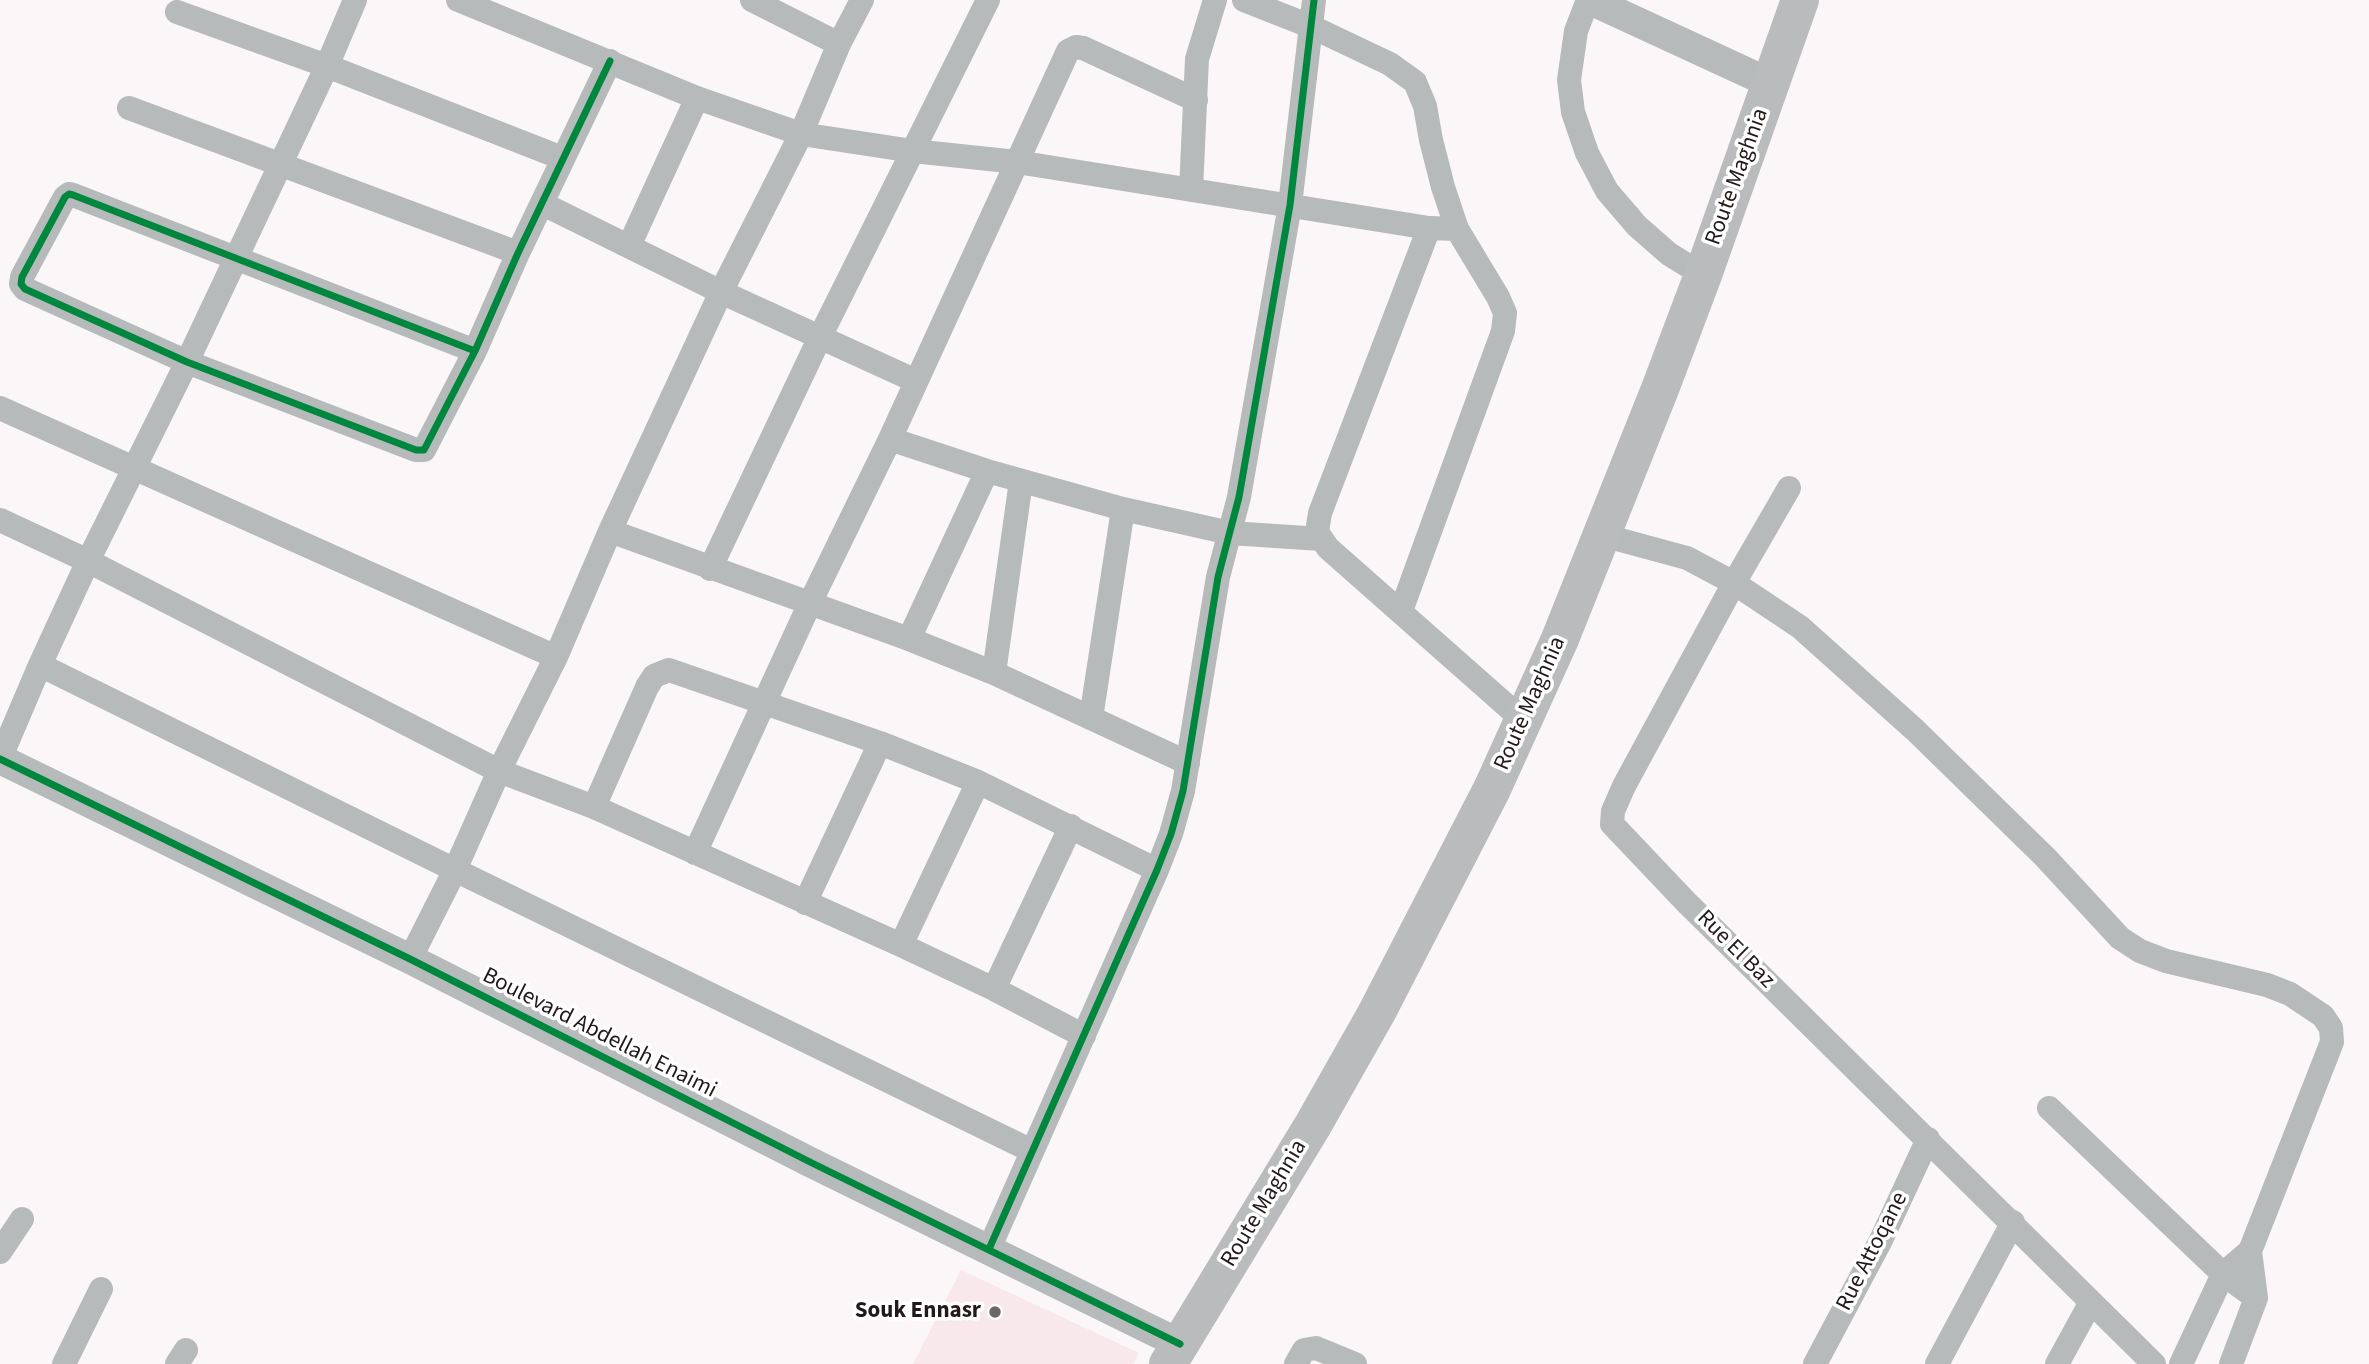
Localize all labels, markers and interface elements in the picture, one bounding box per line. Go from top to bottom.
street label: Route Maghnia [1700,105,1776,249]
street label: Route Maghnia [1489,633,1573,775]
street label: Rue El Baz [1690,905,1780,995]
street label: Boulevard Abdellah Enaimi [477,963,721,1105]
street label: Route Maghnia [1216,1135,1314,1273]
street label: Rue Attoqane [1831,1188,1915,1316]
place label: Souk Ennasr [855,1298,981,1326]
marker: Souk Ennasr [987,1304,1003,1320]

